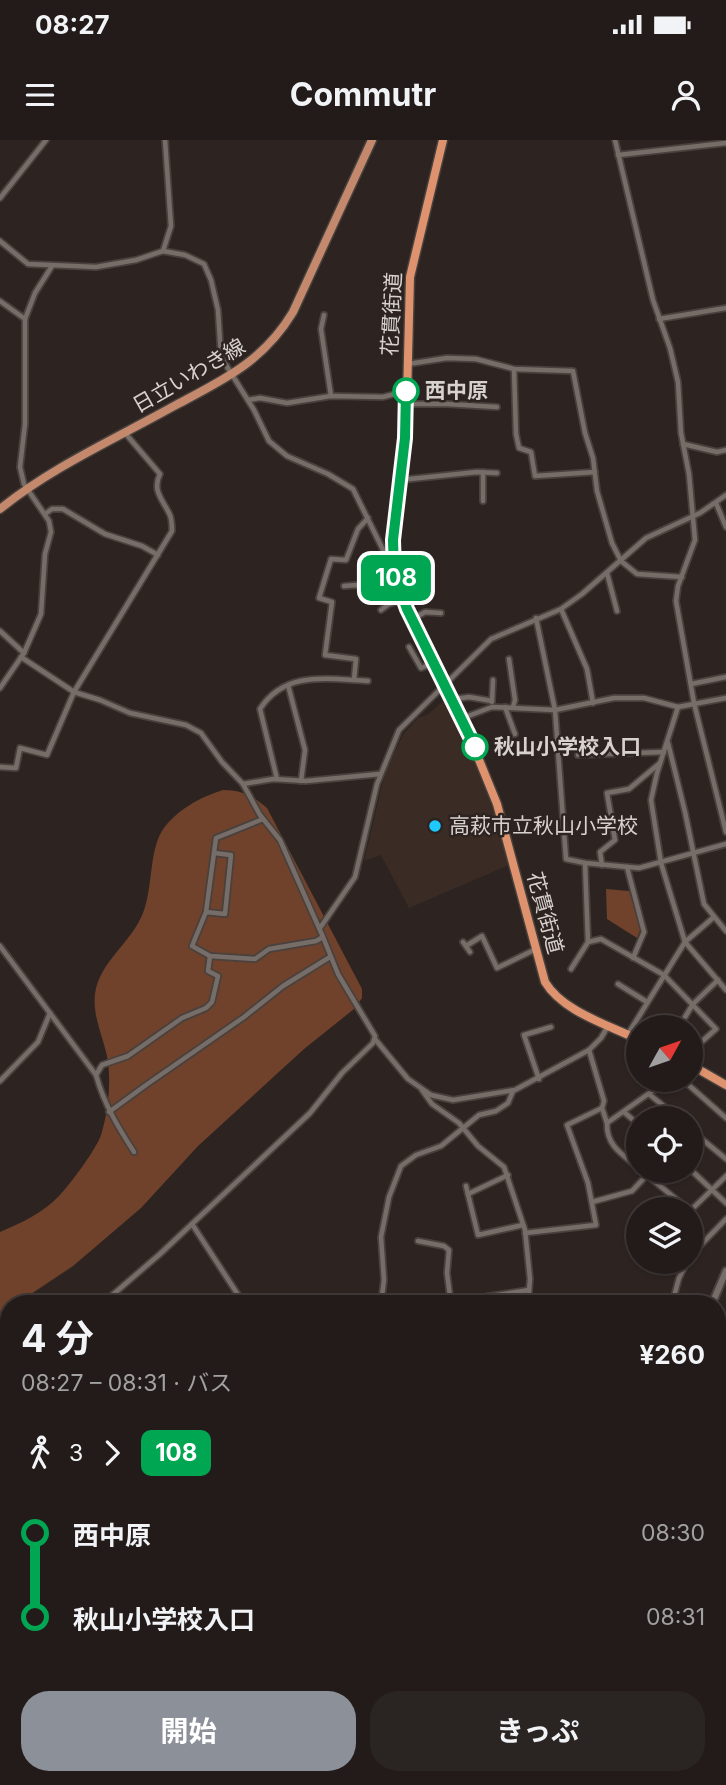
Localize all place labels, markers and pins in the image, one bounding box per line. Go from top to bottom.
marker: 西中原 [393,378,419,404]
place label: 西中原 [425,378,488,403]
marker: 秋山小学校入口 [462,734,488,760]
place label: 秋山小学校入口 [494,734,641,759]
place label: 高萩市立秋山小学校 [449,813,638,838]
marker: 高萩市立秋山小学校 [427,818,443,834]

